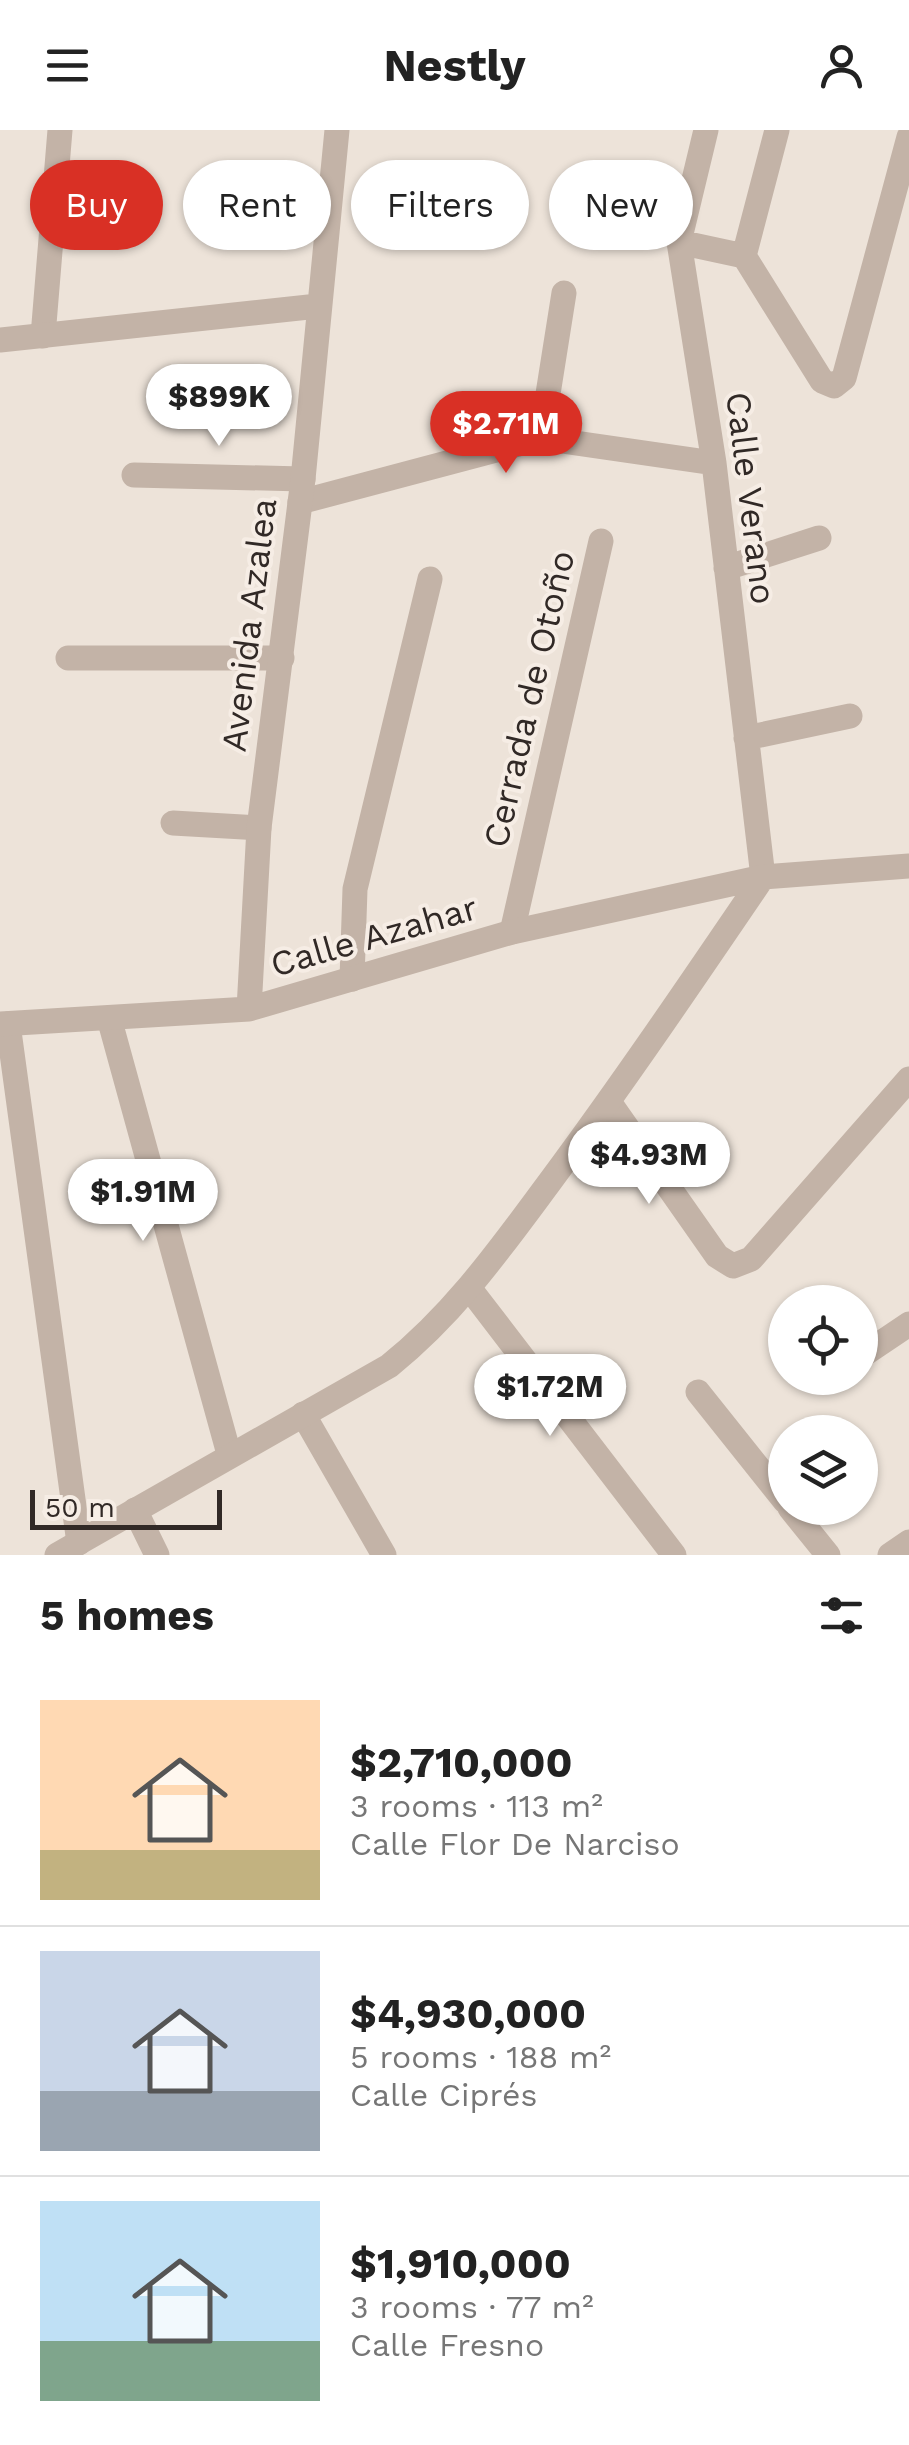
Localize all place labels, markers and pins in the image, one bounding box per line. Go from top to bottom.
pin: $899K [149,364,289,449]
pin: $2.71M [425,391,587,476]
pin: $4.93M [568,1122,730,1207]
pin: $1.91M [62,1159,224,1244]
pin: $1.72M [469,1354,631,1439]

